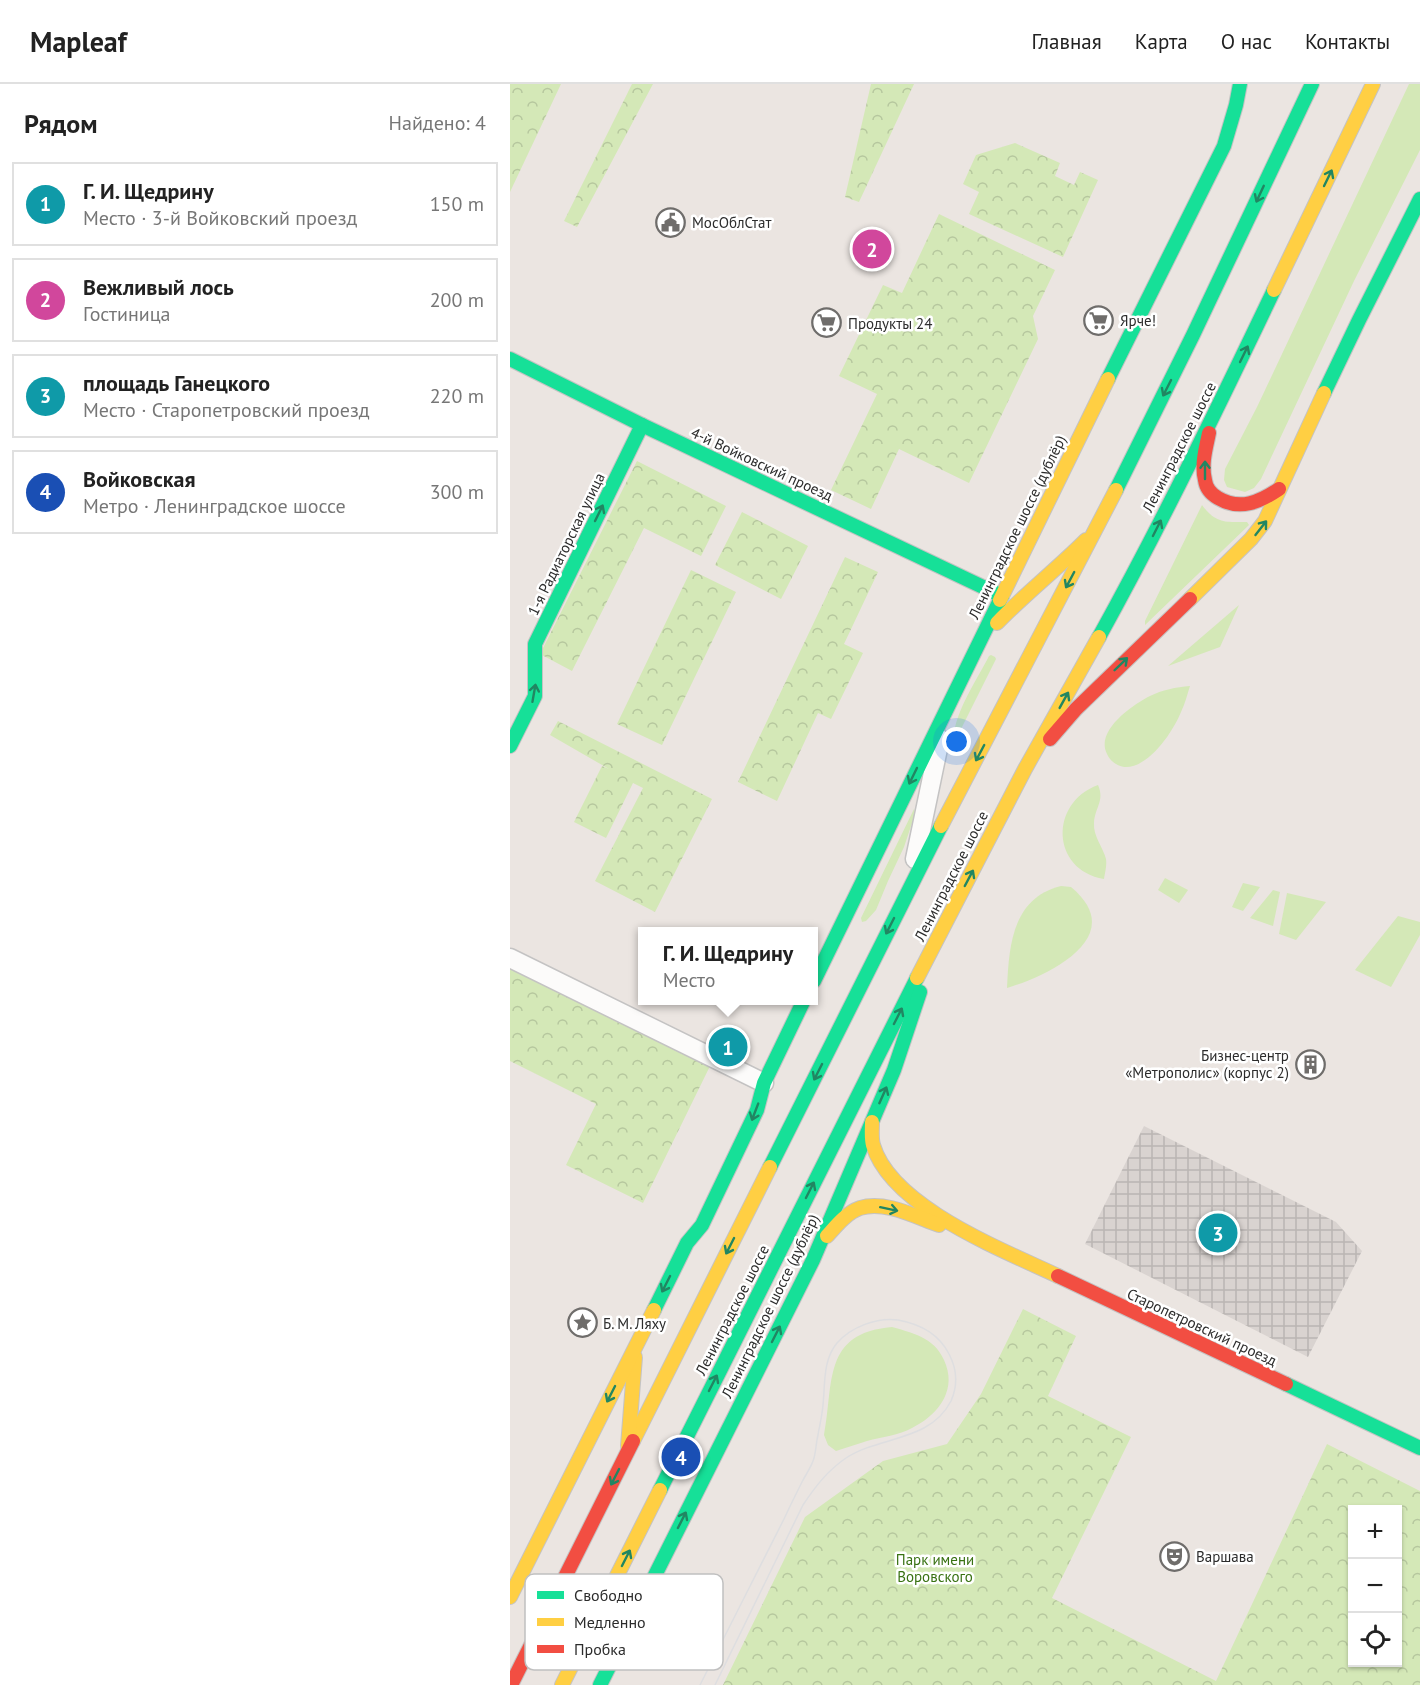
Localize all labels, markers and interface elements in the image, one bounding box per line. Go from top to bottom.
text: Mapleaf [30,23,127,60]
text: Главная [1031,28,1102,55]
text: Карта [1135,28,1188,55]
text: О нас [1221,28,1272,55]
text: Контакты [1305,28,1390,55]
text: Рядом [24,107,98,140]
text: Найдено: 4 [389,110,486,136]
one-way arrow [1323,169,1335,187]
text: Г. И. Щедрину [83,177,214,205]
one-way arrow [1253,184,1265,202]
text: 1 [40,191,51,217]
text: 150 m [430,191,484,217]
text: Место · 3-й Войковский проезд [83,205,357,231]
public building icon: МосОблСтат [655,206,687,238]
place label: МосОблСтат [692,213,771,232]
pin: 2 [852,226,892,272]
text: Вежливый лось [83,273,234,301]
text: 2 [40,287,51,313]
text: 200 m [430,287,484,313]
text: Гостиница [83,301,171,327]
supermarket icon: Ярче! [1083,304,1115,336]
supermarket icon: Продукты 24 [811,307,843,339]
place label: Ярче! [1120,311,1156,330]
place label: Продукты 24 [848,314,932,333]
one-way arrow [1238,345,1250,363]
text: площадь Ганецкого [83,369,270,397]
one-way arrow [1161,378,1172,396]
street label: Ленинградское шоссе [1137,379,1220,516]
text: 3 [40,383,51,409]
text: 220 m [430,383,484,409]
text: Место · Старопетровский проезд [83,397,370,423]
street label: 4-й Войковский проезд [688,423,836,505]
street label: Ленинградское шоссе (дублёр) [964,432,1070,623]
one-way arrow [1199,460,1211,480]
text: Войковская [83,465,195,493]
street label: 1-я Радиаторская улица [523,470,609,618]
text: 4 [40,479,51,505]
text: 300 m [430,479,484,505]
text: Метро · Ленинградское шоссе [83,493,346,519]
one-way arrow [594,505,605,523]
one-way arrow [1152,520,1163,538]
one-way arrow [1254,520,1267,536]
one-way arrow [1064,571,1075,589]
one-way arrow [1114,657,1129,672]
one-way arrow [528,684,539,703]
one-way arrow [1058,692,1070,709]
your location [942,727,971,756]
one-way arrow [973,744,985,762]
one-way arrow [907,767,919,785]
street label: Ленинградское шоссе [909,808,992,945]
one-way arrow [963,869,975,887]
one-way arrow [884,917,895,935]
popup [638,927,818,1005]
text: Г. И. Щедрину [663,939,793,967]
text: Место [663,967,715,993]
one-way arrow [893,1008,904,1026]
pin: 1 [708,1024,748,1070]
place label: Бизнес-центр «Метрополис» (корпус 2) [1125,1046,1289,1082]
building icon: Бизнес-центр «Метрополис» (корпус 2) [1294,1048,1326,1080]
one-way arrow [811,1062,823,1080]
one-way arrow [877,1087,889,1105]
one-way arrow [749,1102,760,1120]
one-way arrow [805,1182,817,1200]
one-way arrow [879,1204,898,1215]
pin: 3 [1198,1210,1238,1256]
street label: Ленинградское шоссе (дублёр) [718,1211,822,1401]
one-way arrow [724,1237,736,1255]
street label: Ленинградское шоссе [691,1242,773,1378]
one-way arrow [660,1275,672,1292]
street label: Старопетровский проезд [1124,1284,1280,1370]
place icon: Б. М. Ляху [566,1307,598,1339]
place label: Б. М. Ляху [603,1314,666,1333]
one-way arrow [771,1325,782,1343]
one-way arrow [708,1375,720,1393]
one-way arrow [605,1385,617,1402]
pin: 4 [662,1434,700,1480]
one-way arrow [609,1467,620,1485]
map controls [1348,1505,1402,1667]
button: + [1348,1505,1402,1559]
one-way arrow [677,1512,689,1530]
theatre icon: Варшава [1159,1540,1191,1572]
place label: Варшава [1196,1547,1254,1566]
one-way arrow [620,1549,632,1567]
park label: Парк имени Воровского [896,1550,974,1586]
button: − [1348,1559,1402,1613]
legend [525,1574,723,1670]
text: Свободно [574,1585,643,1605]
text: Медленно [574,1612,646,1632]
button: locate [1348,1613,1402,1667]
text: Пробка [574,1639,626,1659]

